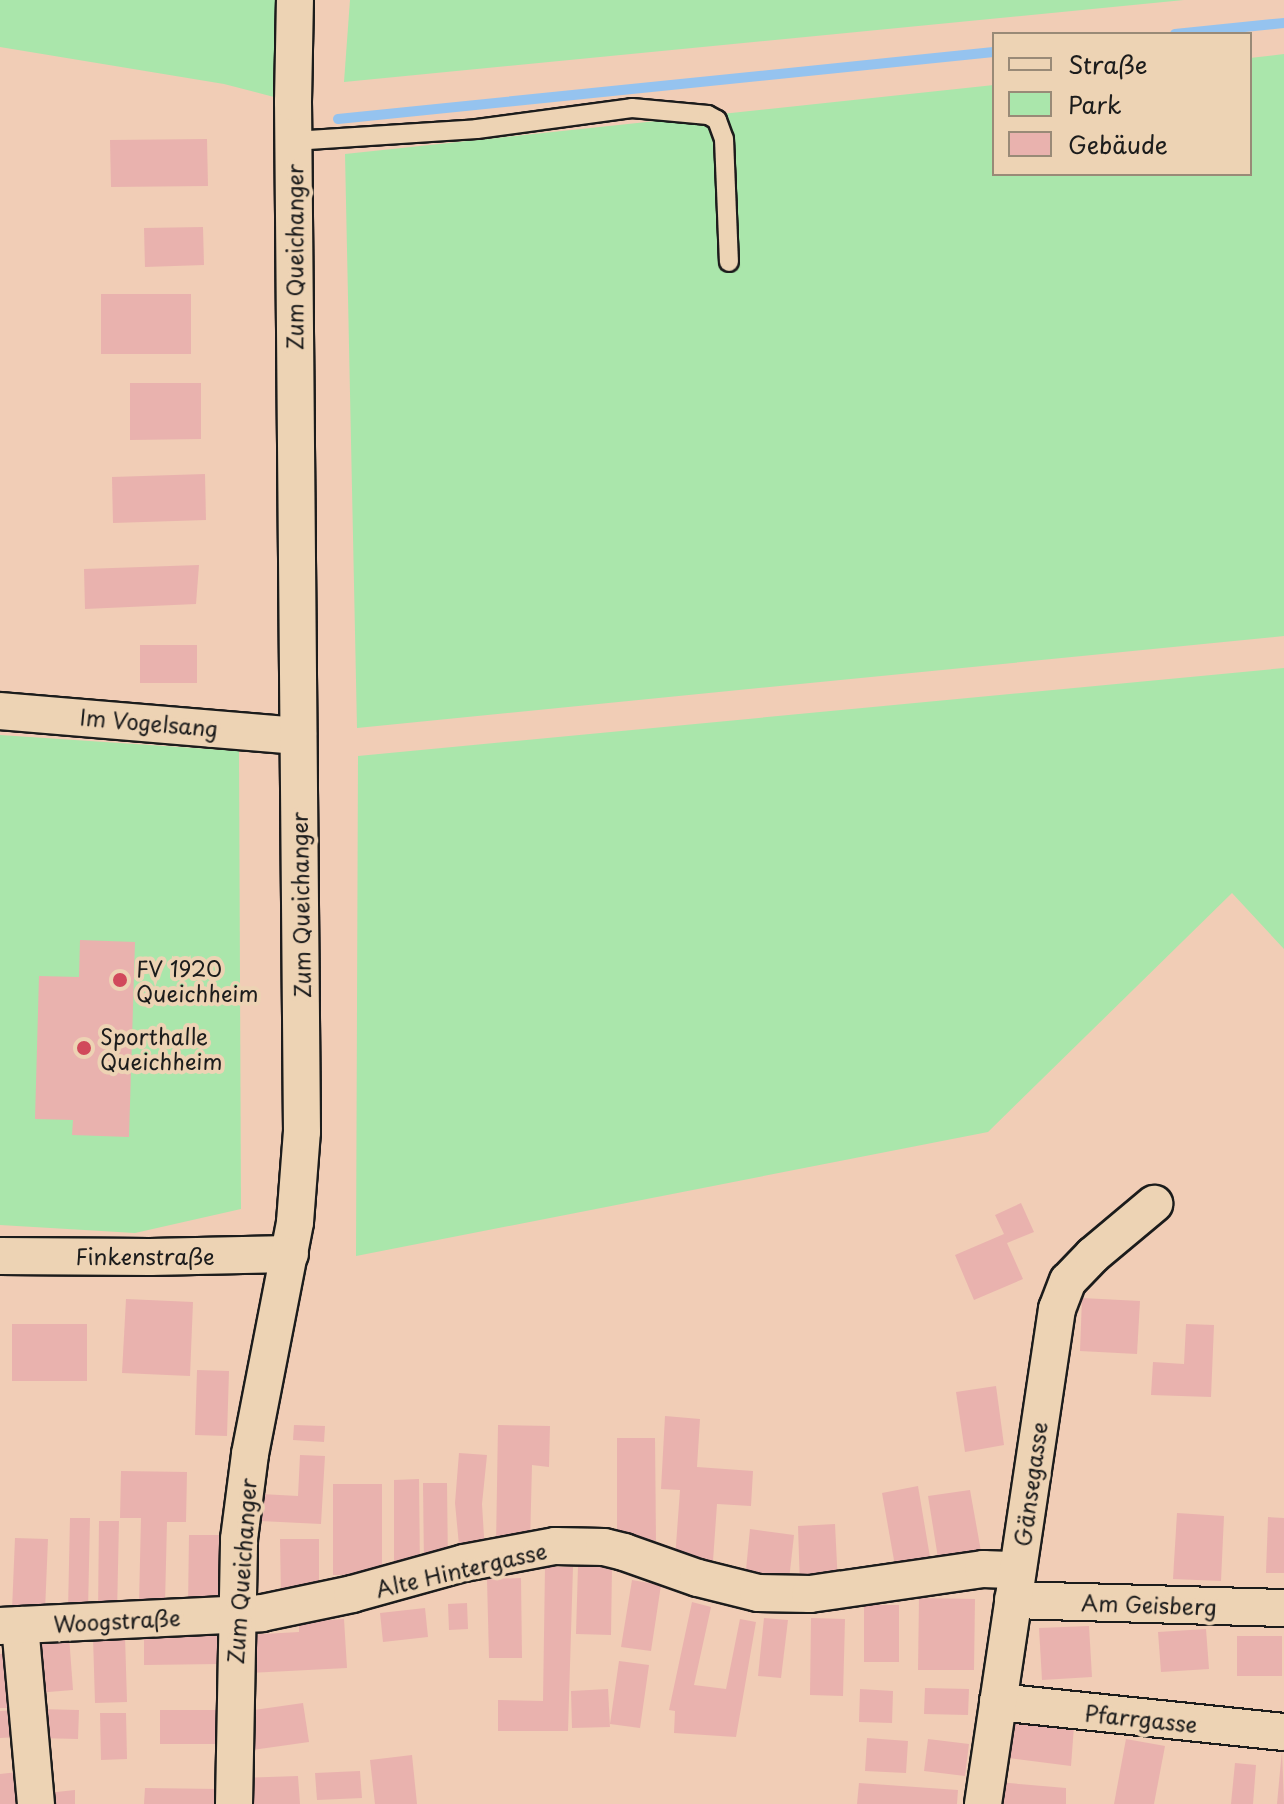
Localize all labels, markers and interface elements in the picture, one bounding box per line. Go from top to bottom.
legend [992,32,1252,176]
text: Straße [1068,46,1147,82]
text: Park [1068,86,1122,122]
text: Gebäude [1068,126,1168,162]
street label: Zum Queichanger [281,164,307,350]
street label: Im Vogelsang [78,703,220,741]
street label: Zum Queichanger [285,812,315,998]
place label: FV 1920 Queichheim [136,954,258,1006]
marker: FV 1920 Queichheim [111,971,129,989]
place label: Sporthalle Queichheim [100,1022,222,1074]
marker: Sporthalle Queichheim [75,1039,93,1057]
street label: Finkenstraße [75,1243,215,1269]
street label: Gänsegasse [1008,1420,1052,1548]
street label: Zum Queichanger [221,1478,261,1664]
street label: Alte Hintergasse [371,1536,551,1602]
street label: Am Geisberg [1081,1588,1217,1620]
street label: Woogstraße [53,1603,181,1637]
street label: Pfarrgasse [1083,1699,1199,1737]

